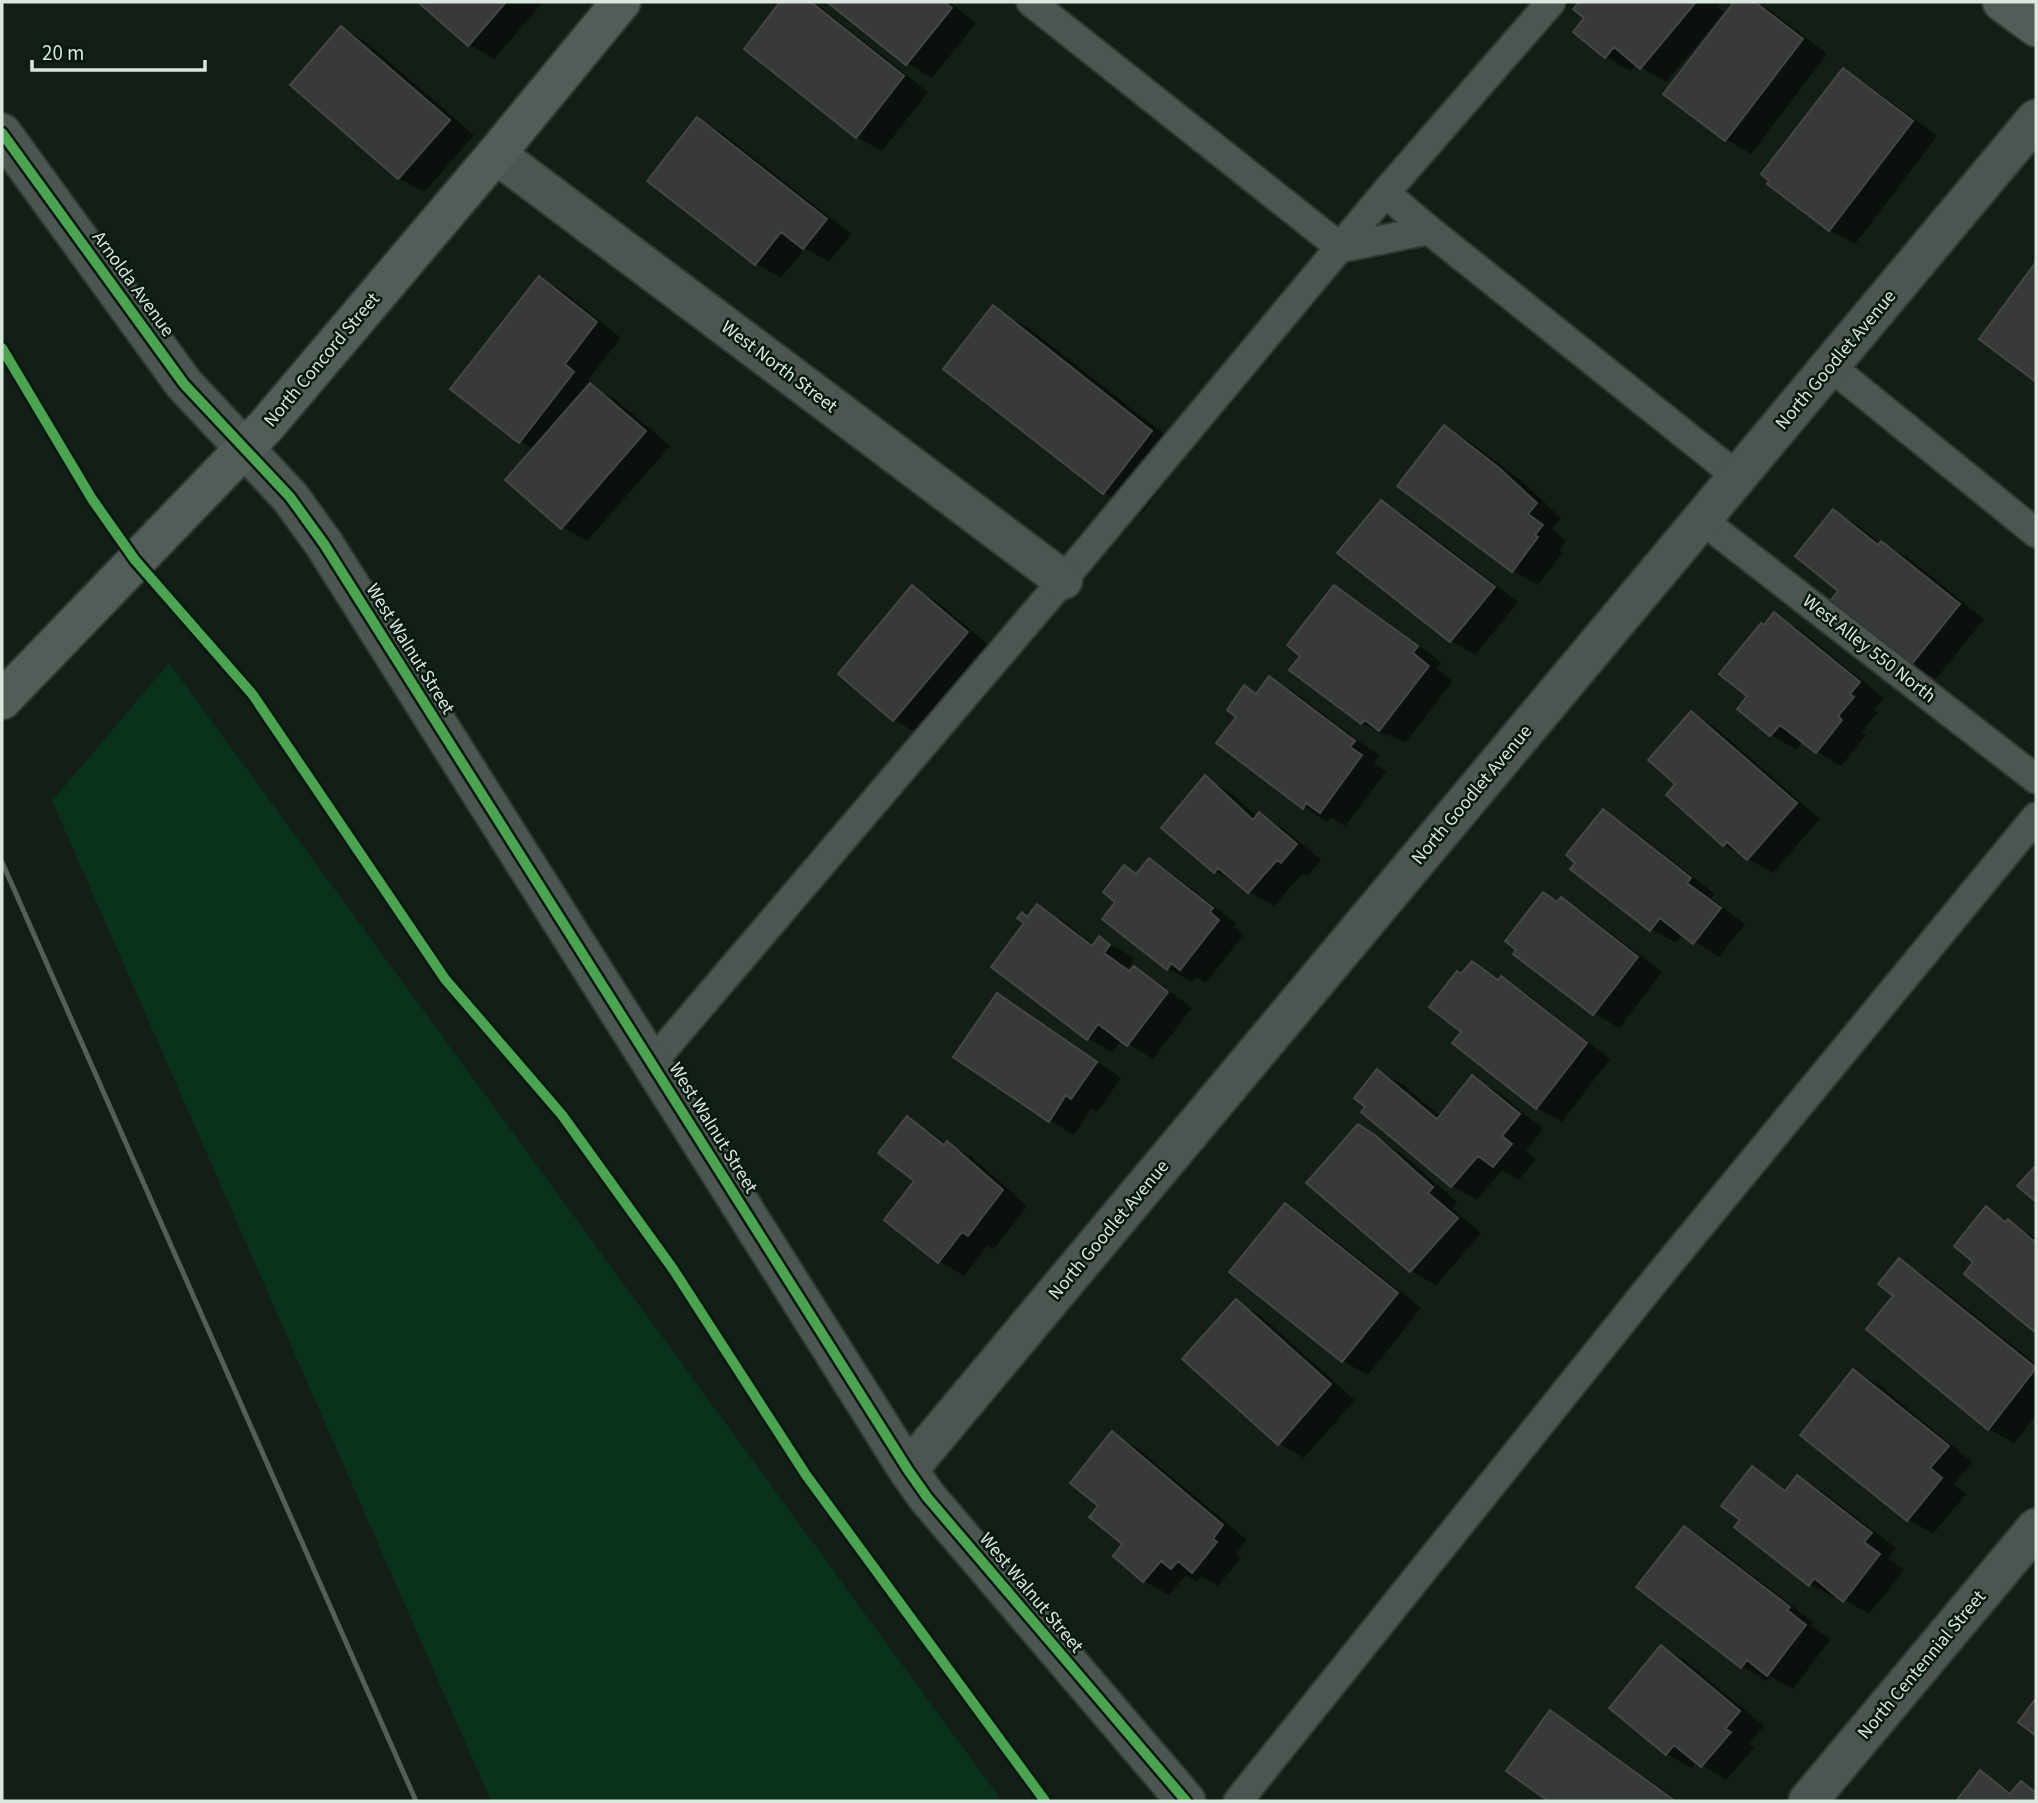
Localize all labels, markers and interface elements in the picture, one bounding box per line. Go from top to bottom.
scale bar [32,28,205,72]
text: 20 m [42,38,84,68]
street label: Arnolda Avenue [85,226,181,342]
street label: North Goodlet Avenue [1769,284,1903,436]
street label: North Concord Street [258,286,387,433]
street label: West North Street [715,314,843,420]
street label: West Walnut Street [359,578,461,720]
street label: West Alley 550 North [1797,588,1941,710]
street label: North Goodlet Avenue [1405,719,1539,871]
street label: West Walnut Street [662,1057,764,1199]
street label: North Goodlet Avenue [1042,1154,1176,1306]
street label: West Walnut Street [973,1527,1090,1659]
street label: North Centennial Street [1851,1584,1993,1745]

